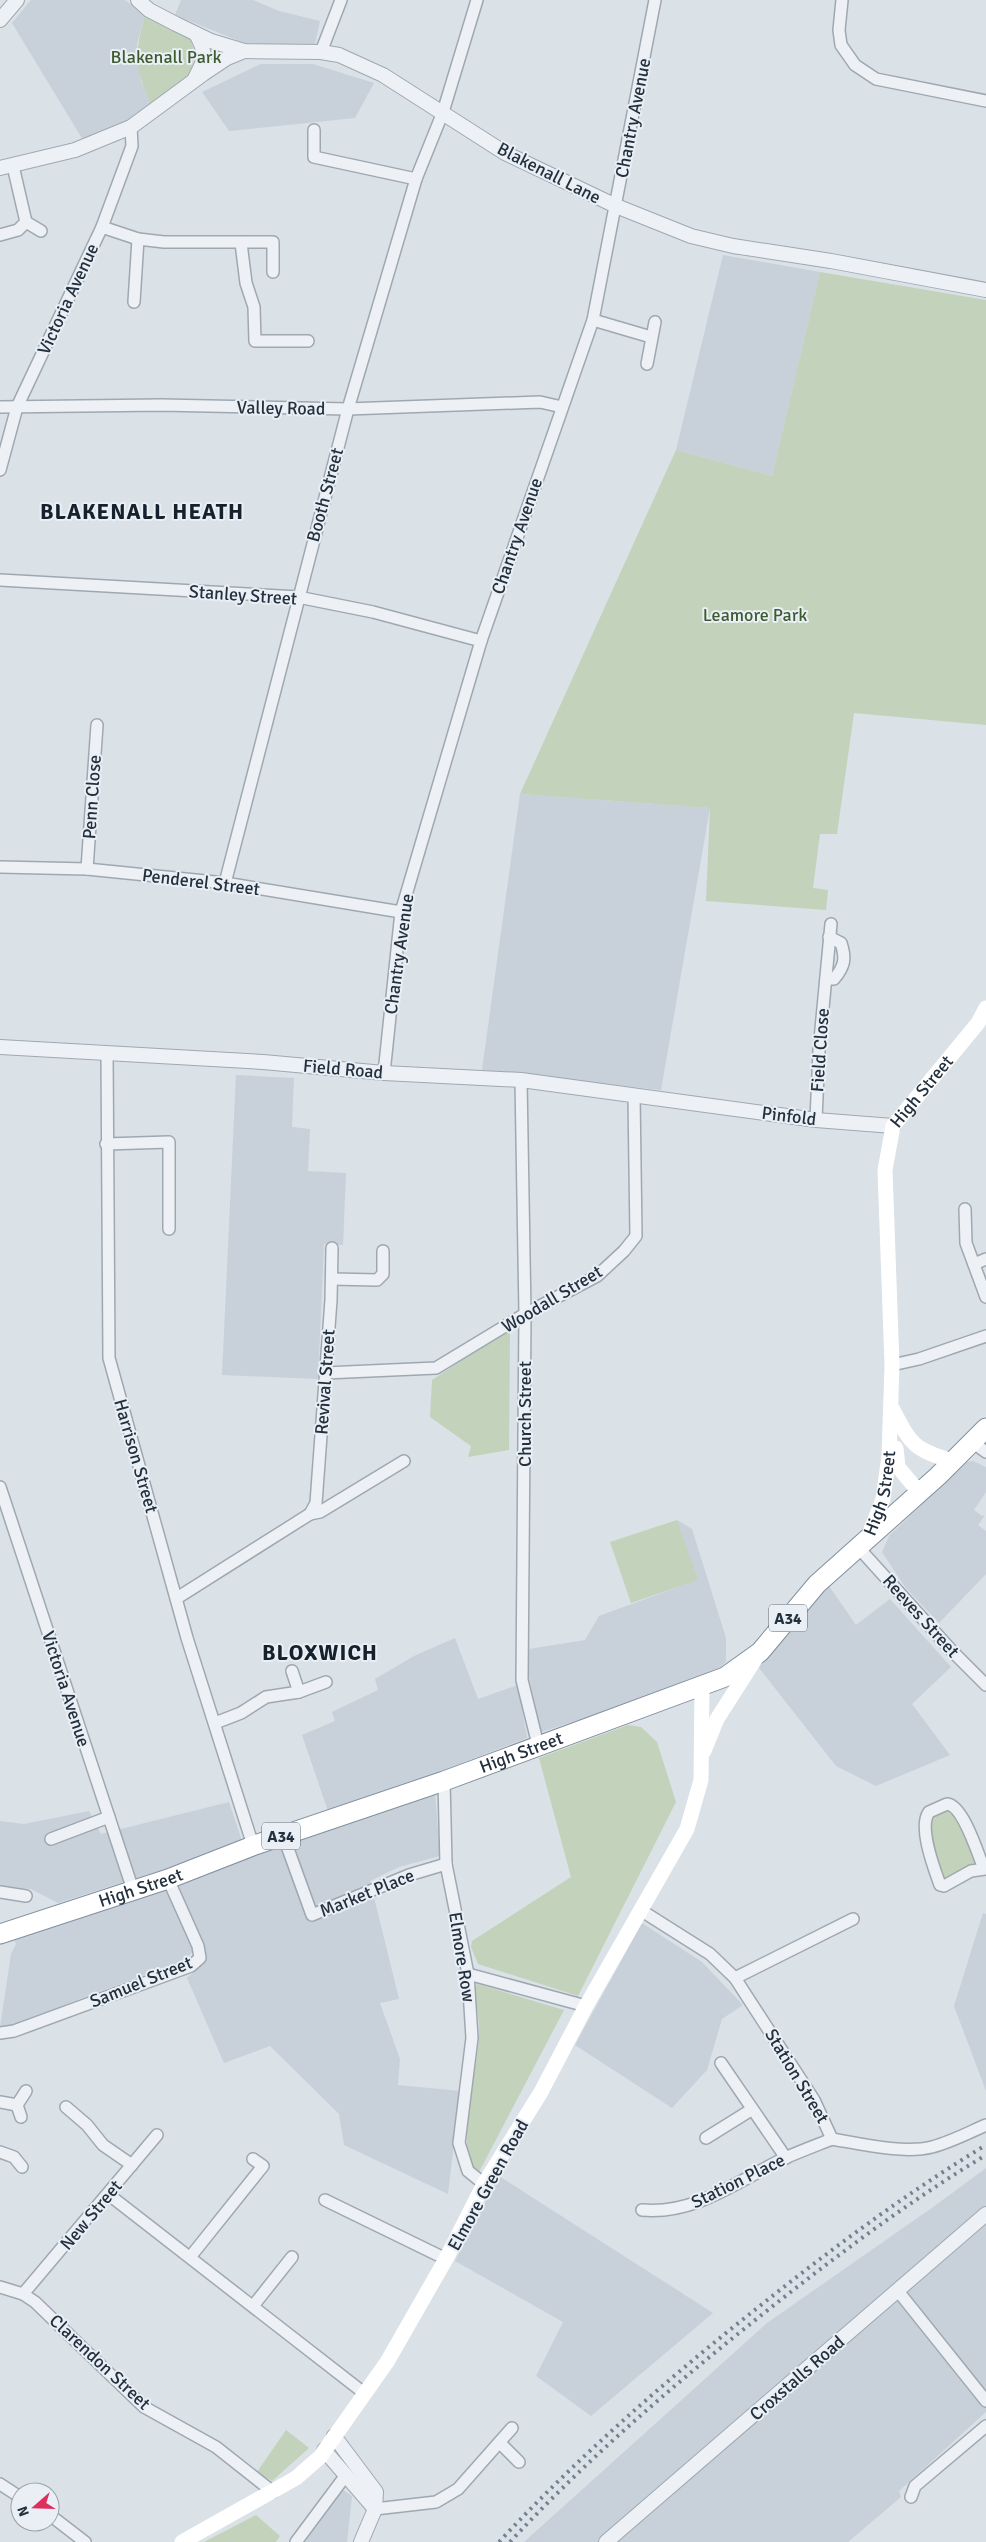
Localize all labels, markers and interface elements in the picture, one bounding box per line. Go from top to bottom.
park label: Blakenall Park [111,46,221,68]
street label: Chantry Avenue [611,56,655,180]
street label: Blakenall Lane [493,137,605,209]
street label: Victoria Avenue [33,240,103,358]
street label: Valley Road [236,396,326,420]
street label: Booth Street [302,446,348,544]
street label: Chantry Avenue [487,475,547,597]
district label: BLAKENALL HEATH [40,498,244,525]
street label: Stanley Street [188,580,298,610]
park label: Leamore Park [703,604,807,626]
street label: Penn Close [78,754,106,840]
street label: Penderel Street [141,864,261,900]
street label: Chantry Avenue [380,892,418,1016]
street label: Field Close [806,1007,834,1093]
street label: High Street [885,1051,958,1132]
street label: Field Road [302,1055,384,1083]
street label: Pinfold [760,1102,818,1130]
street label: Woodall Street [498,1260,606,1338]
street label: Revival Street [310,1329,340,1435]
street label: Church Street [514,1361,536,1467]
street label: Harrison Street [109,1396,163,1516]
street label: High Street [859,1450,900,1539]
street label: Reeves Street [878,1570,964,1662]
road number: A34 [769,1605,807,1632]
street label: Victoria Avenue [37,1628,95,1750]
district label: BLOXWICH [262,1639,378,1666]
street label: High Street [476,1727,566,1778]
road number: A34 [262,1822,300,1850]
street label: High Street [96,1863,186,1912]
street label: Market Place [316,1864,418,1922]
street label: Elmore Row [444,1910,480,2004]
street label: Samuel Street [87,1951,195,2013]
street label: Station Street [760,2025,834,2127]
street label: Elmore Green Road [443,2116,533,2254]
street label: Station Place [687,2149,789,2213]
street label: New Street [55,2175,127,2255]
street label: Clarendon Street [45,2310,155,2414]
street label: Croxstalls Road [745,2331,849,2425]
north arrow [10,2482,60,2532]
text: N [14,2504,33,2519]

